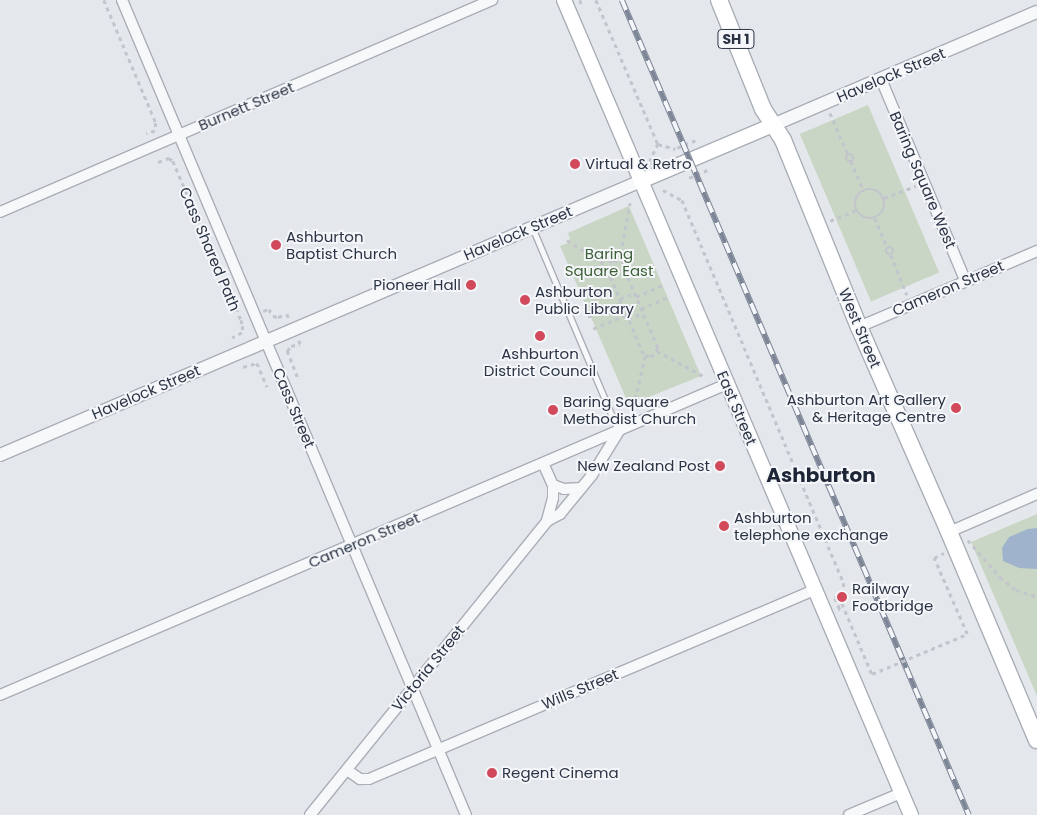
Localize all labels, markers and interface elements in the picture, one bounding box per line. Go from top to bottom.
road number: SH 1 [717,28,755,50]
street label: Havelock Street [834,44,948,106]
street label: Burnett Street [195,78,297,134]
street label: Baring Square West [886,109,960,251]
place label: Virtual & Retro [585,155,691,173]
marker: Virtual & Retro [569,158,581,170]
street label: Cass Shared Path [176,184,244,314]
street label: Havelock Street [461,202,575,264]
place label: Ashburton Baptist Church [286,227,397,262]
marker: Ashburton Baptist Church [270,239,282,251]
park label: Baring Square East [565,244,653,279]
street label: Cameron Street [890,256,1006,320]
place label: Pioneer Hall [373,276,461,294]
marker: Pioneer Hall [465,279,477,291]
place label: Ashburton Public Library [535,282,634,317]
street label: West Street [835,285,885,371]
marker: Ashburton Public Library [519,294,531,306]
marker: Ashburton District Council [534,330,546,342]
place label: Ashburton District Council [484,344,596,379]
street label: Havelock Street [89,361,203,423]
street label: Cass Street [269,365,319,451]
street label: East Street [713,368,761,448]
place label: Ashburton Art Gallery & Heritage Centre [787,390,946,425]
place label: Baring Square Methodist Church [563,392,696,427]
marker: Ashburton Art Gallery & Heritage Centre [950,402,962,414]
marker: Baring Square Methodist Church [547,404,559,416]
place label: New Zealand Post [577,457,710,475]
marker: New Zealand Post [714,460,726,472]
district label: Ashburton [766,463,876,487]
street label: Cameron Street [306,508,422,572]
place label: Ashburton telephone exchange [734,508,888,543]
marker: Ashburton telephone exchange [718,520,730,532]
place label: Railway Footbridge [852,579,933,614]
marker: Railway Footbridge [836,591,848,603]
street label: Victoria Street [388,621,468,715]
street label: Wills Street [539,665,621,713]
place label: Regent Cinema [502,764,619,782]
marker: Regent Cinema [486,767,498,779]

